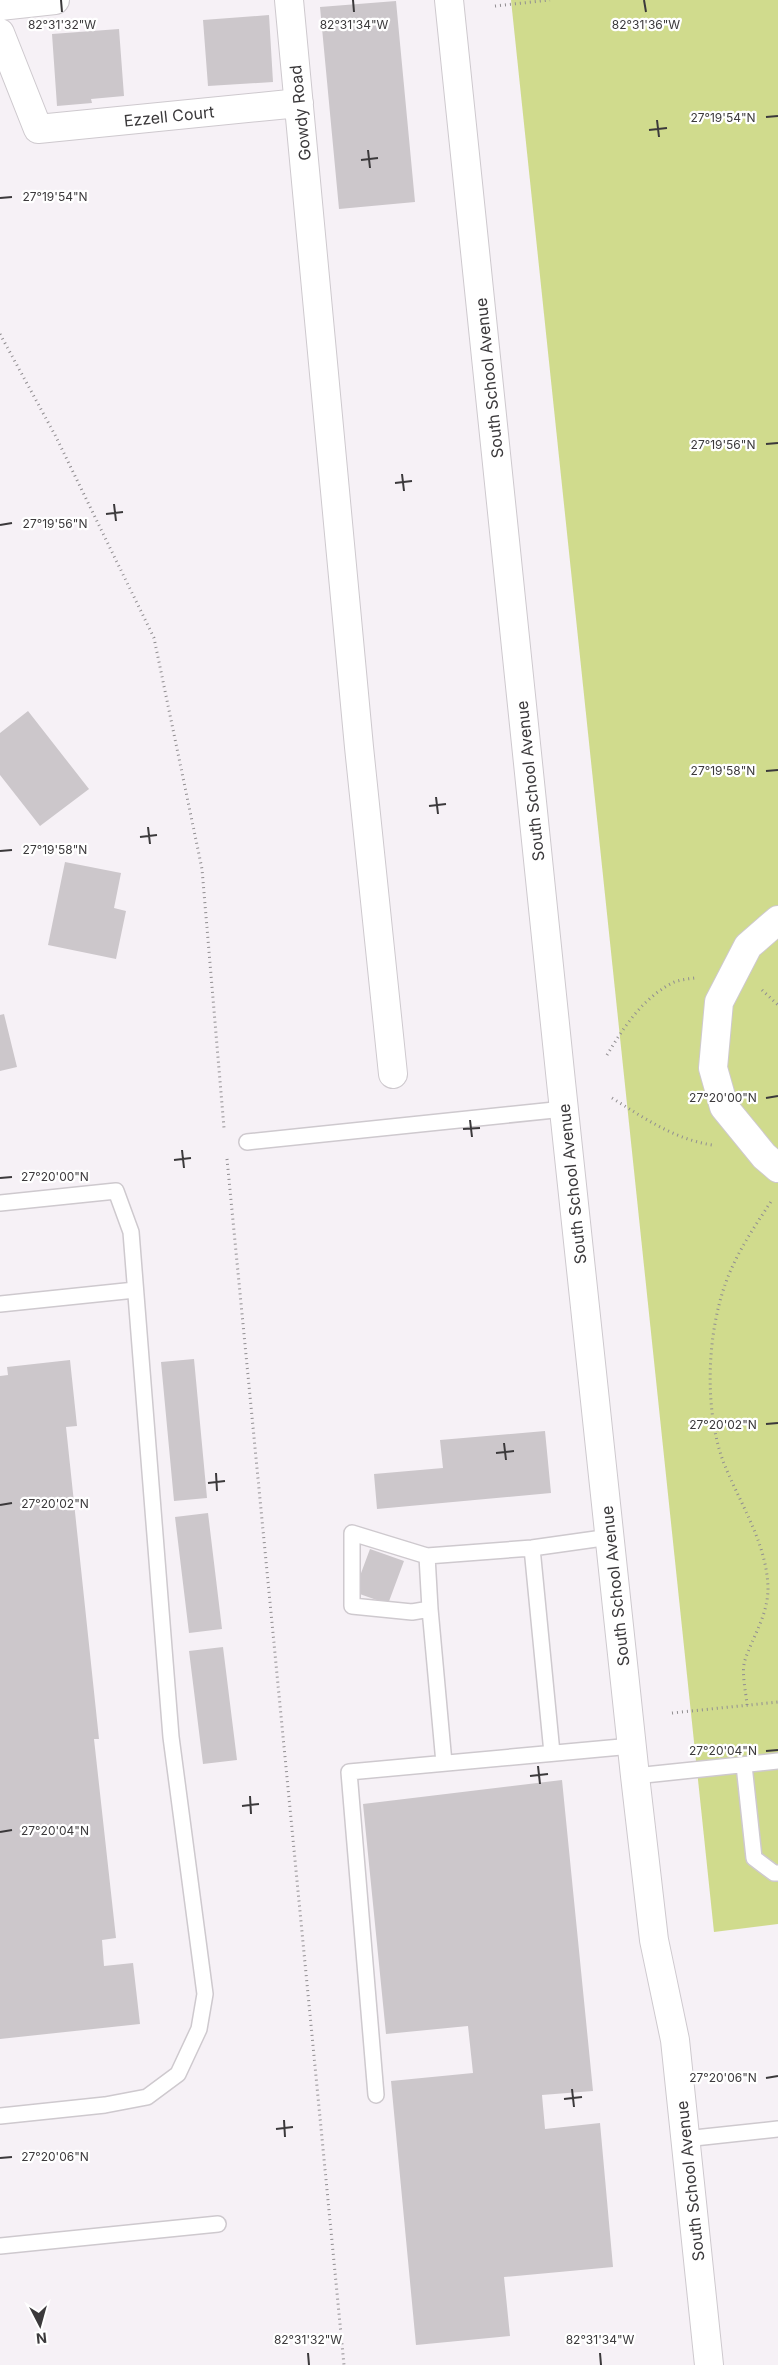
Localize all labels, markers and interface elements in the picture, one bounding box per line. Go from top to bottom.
text: 82°31'32"W [28,17,96,32]
text: 82°31'34"W [320,17,389,32]
text: 82°31'36"W [612,17,680,32]
street label: Gowdy Road [285,64,315,162]
street label: Ezzell Court [123,101,215,131]
text: 27°19'54"N [690,110,756,125]
text: 27°19'54"N [22,189,88,204]
street label: South School Avenue [471,297,507,459]
text: 27°19'56"N [691,437,755,452]
text: 27°19'56"N [23,516,87,531]
street label: South School Avenue [512,700,548,862]
text: 27°19'58"N [691,763,755,778]
text: 27°19'58"N [23,842,87,857]
text: 27°20'00"N [689,1090,757,1105]
street label: South School Avenue [554,1103,590,1265]
text: 27°20'00"N [21,1169,89,1184]
text: 27°20'02"N [689,1417,757,1432]
text: 27°20'02"N [21,1496,89,1511]
street label: South School Avenue [597,1505,633,1667]
text: 27°20'04"N [689,1743,757,1758]
text: 27°20'04"N [21,1823,89,1838]
text: 27°20'06"N [689,2070,757,2085]
street label: South School Avenue [672,2100,708,2262]
text: 27°20'06"N [21,2149,89,2164]
north arrow [15,2300,65,2350]
text: N [35,2329,48,2347]
text: 82°31'32"W [274,2332,342,2347]
text: 82°31'34"W [566,2332,635,2347]

